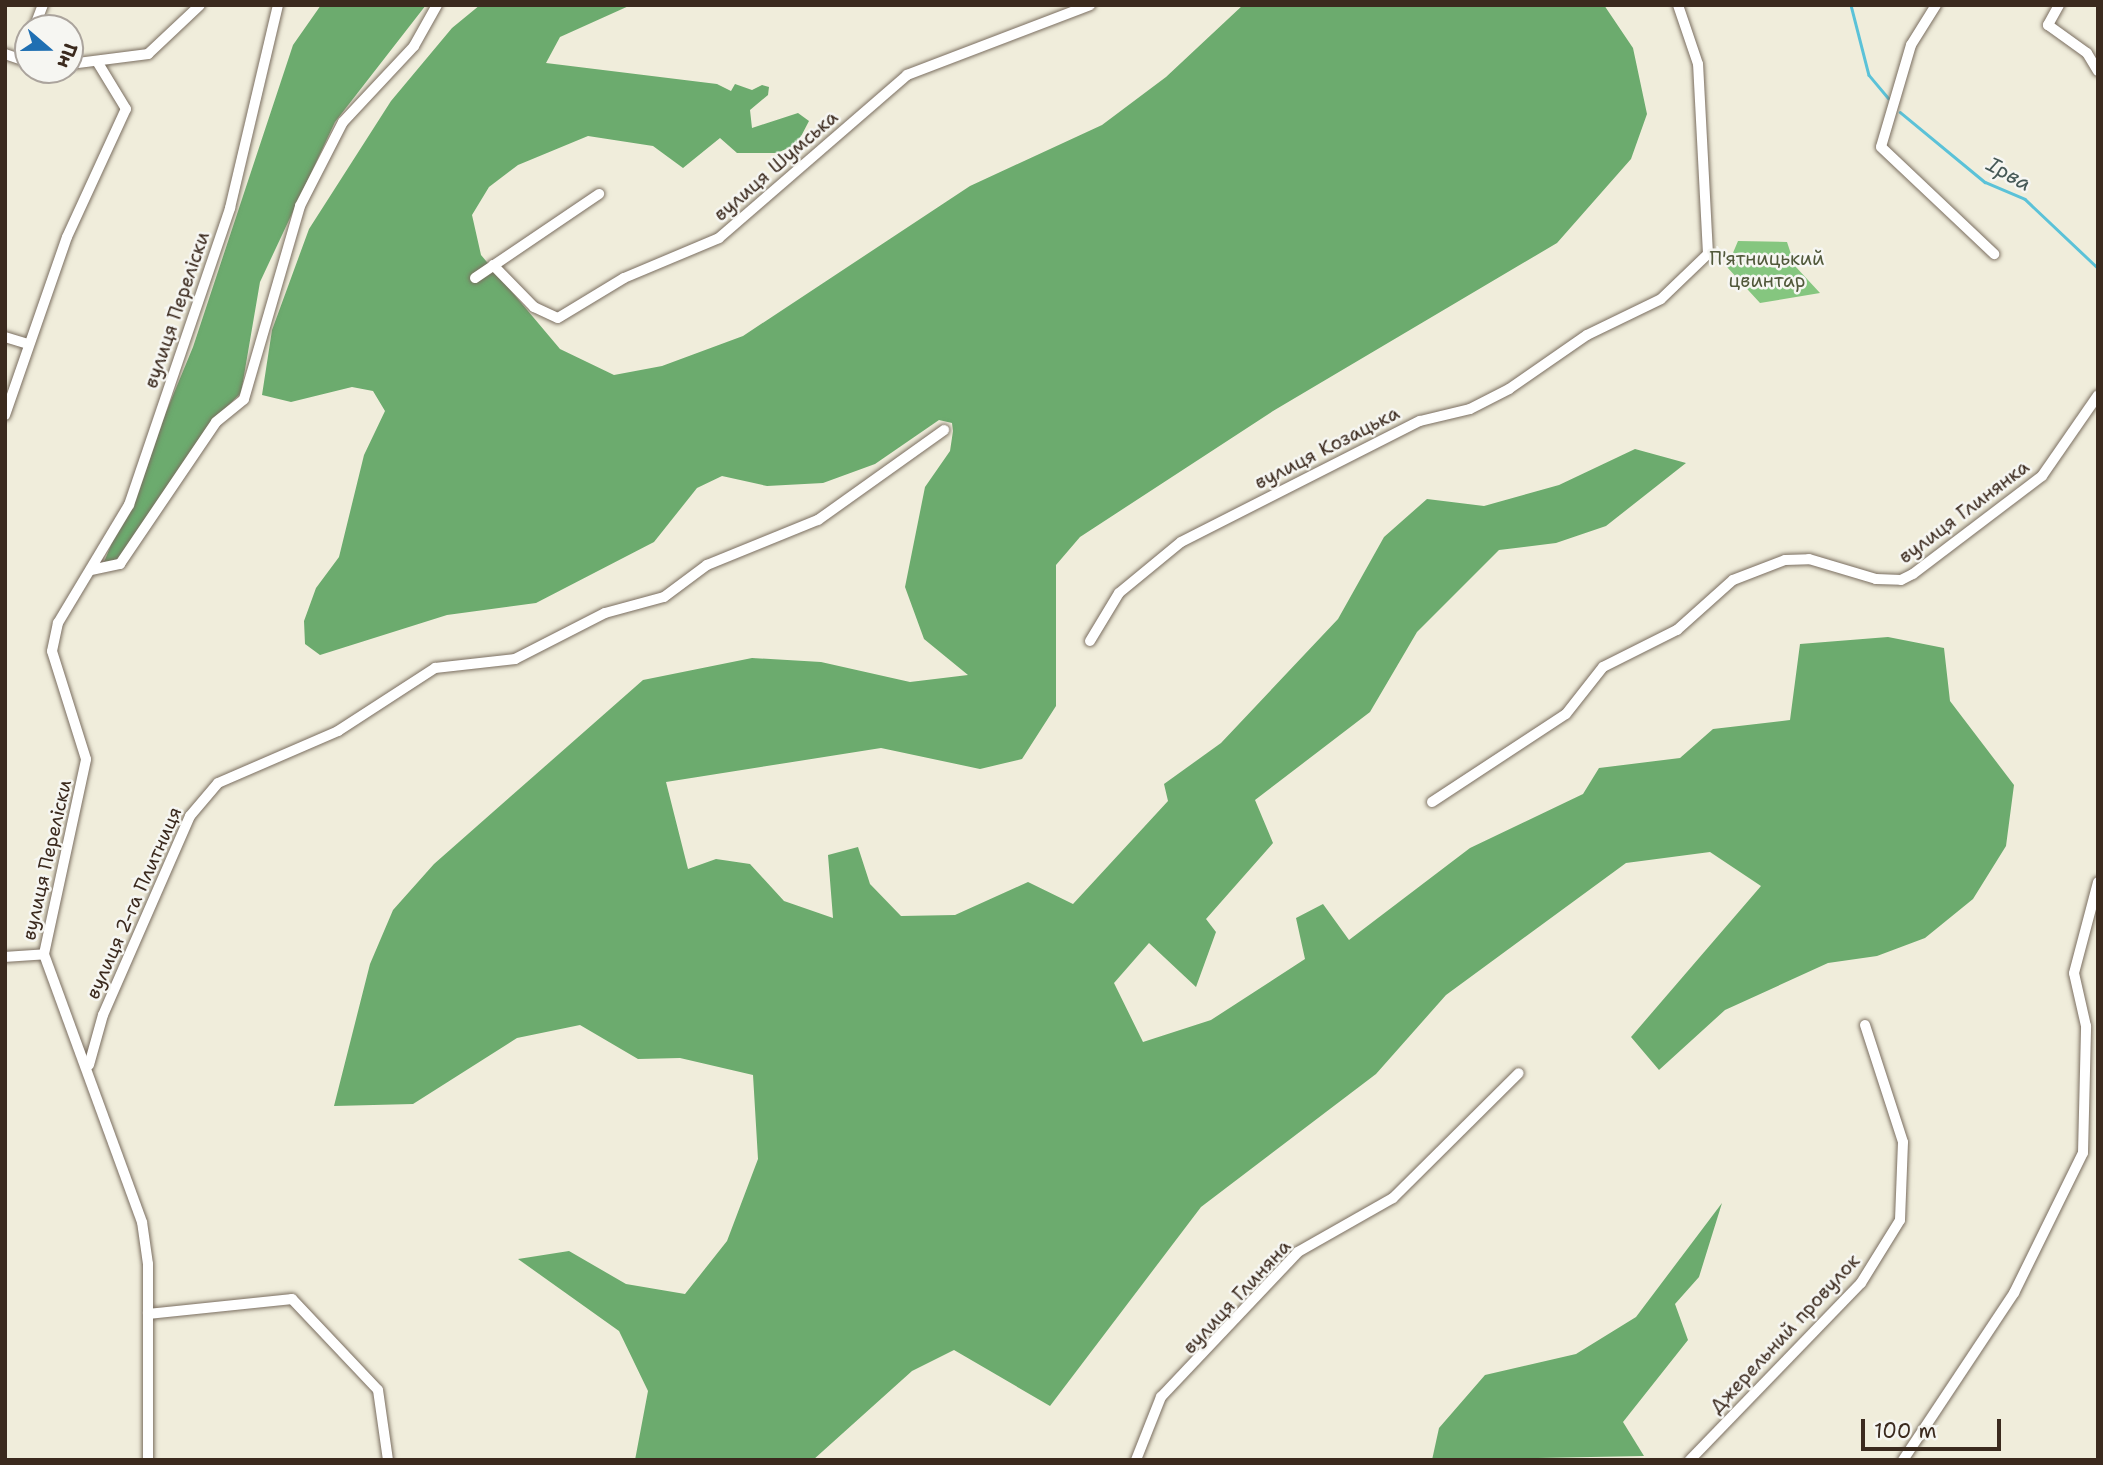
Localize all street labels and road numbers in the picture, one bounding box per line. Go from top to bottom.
street label: вулиця Шумська [709,106,843,226]
street label: вулиця Переліски [140,229,214,391]
street label: вулиця Козацька [1251,402,1403,494]
street label: вулиця Глинянка [1894,456,2034,568]
street label: вулиця Переліски [17,778,77,942]
street label: вулиця 2-га Плитниця [81,803,187,1003]
street label: вулиця Глиняна [1178,1235,1296,1359]
street label: Джерельний провулок [1705,1250,1865,1418]

